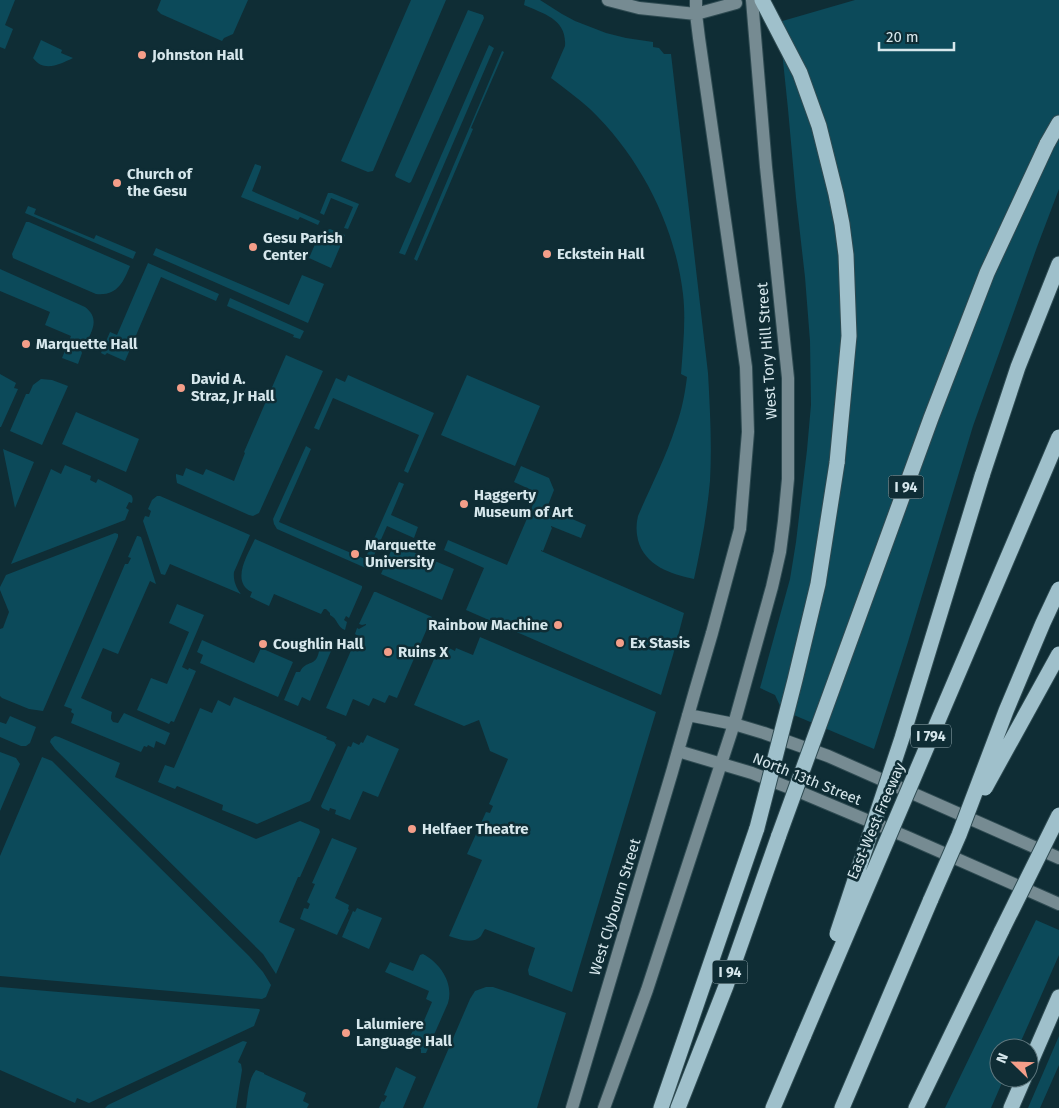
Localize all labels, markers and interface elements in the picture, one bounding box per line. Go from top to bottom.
scale bar [879,20,954,52]
text: 20 m [886,28,919,46]
place label: Johnston Hall [151,46,244,64]
marker: Johnston Hall [136,49,148,61]
place label: Church of the Gesu [127,165,193,200]
marker: Church of the Gesu [111,177,123,189]
place label: Gesu Parish Center [263,229,343,264]
marker: Gesu Parish Center [247,241,259,253]
place label: Eckstein Hall [557,245,645,263]
marker: Eckstein Hall [541,248,553,260]
street label: West Tory Hill Street [753,281,781,420]
place label: Marquette Hall [36,335,138,353]
marker: Marquette Hall [20,338,32,350]
place label: David A. Straz, Jr Hall [191,370,275,405]
marker: David A. Straz, Jr Hall [175,382,187,394]
road number: I 94 [888,476,924,498]
place label: Haggerty Museum of Art [474,486,573,521]
marker: Haggerty Museum of Art [458,498,470,510]
place label: Marquette University [365,536,436,571]
marker: Marquette University [349,548,361,560]
place label: Rainbow Machine [428,616,548,634]
marker: Rainbow Machine [552,619,564,631]
place label: Ex Stasis [630,634,690,652]
place label: Coughlin Hall [273,635,364,653]
marker: Ex Stasis [614,637,626,649]
marker: Coughlin Hall [257,638,269,650]
place label: Ruins X [398,643,449,661]
marker: Ruins X [382,646,394,658]
road number: I 794 [911,724,951,748]
street label: North 13th Street [750,749,865,809]
street label: East-West Freeway [843,759,909,882]
place label: Helfaer Theatre [422,820,529,838]
marker: Helfaer Theatre [406,823,418,835]
street label: West Clybourn Street [586,836,645,978]
road number: I 94 [712,960,748,984]
place label: Lalumiere Language Hall [356,1015,452,1050]
marker: Lalumiere Language Hall [340,1027,352,1039]
north arrow [989,1038,1039,1088]
text: N [993,1051,1012,1066]

